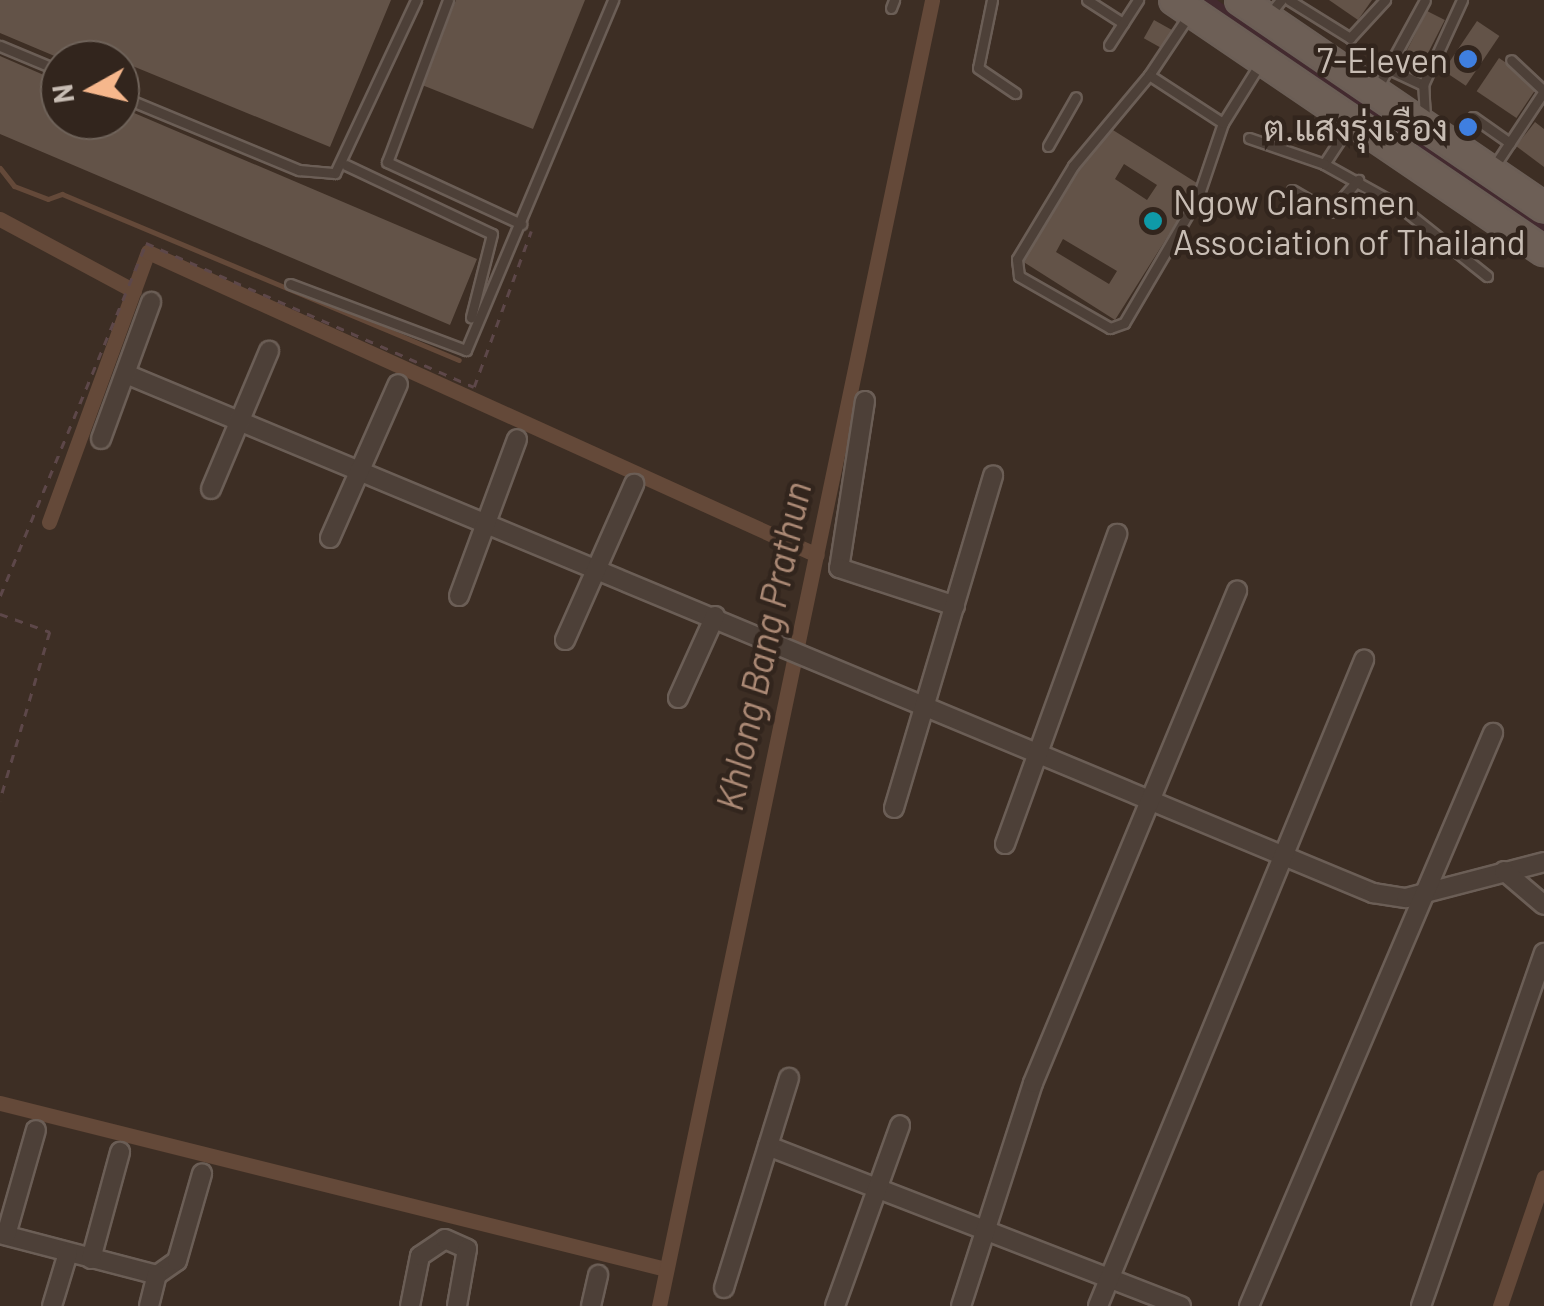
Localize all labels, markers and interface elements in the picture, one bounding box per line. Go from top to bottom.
place label: 7-Eleven [1317,38,1448,80]
north arrow [40,40,140,140]
marker: 7-Eleven [1457,48,1479,70]
text: N [44,82,80,105]
place label: ต.แสงรุ่งเรือง [1264,106,1448,148]
marker: ต.แสงรุ่งเรือง [1457,116,1479,138]
place label: Ngow Clansmen Association of Thailand [1173,180,1526,262]
marker: Ngow Clansmen Association of Thailand [1142,210,1164,232]
water label: Khlong Bang Prathun [706,477,820,815]

